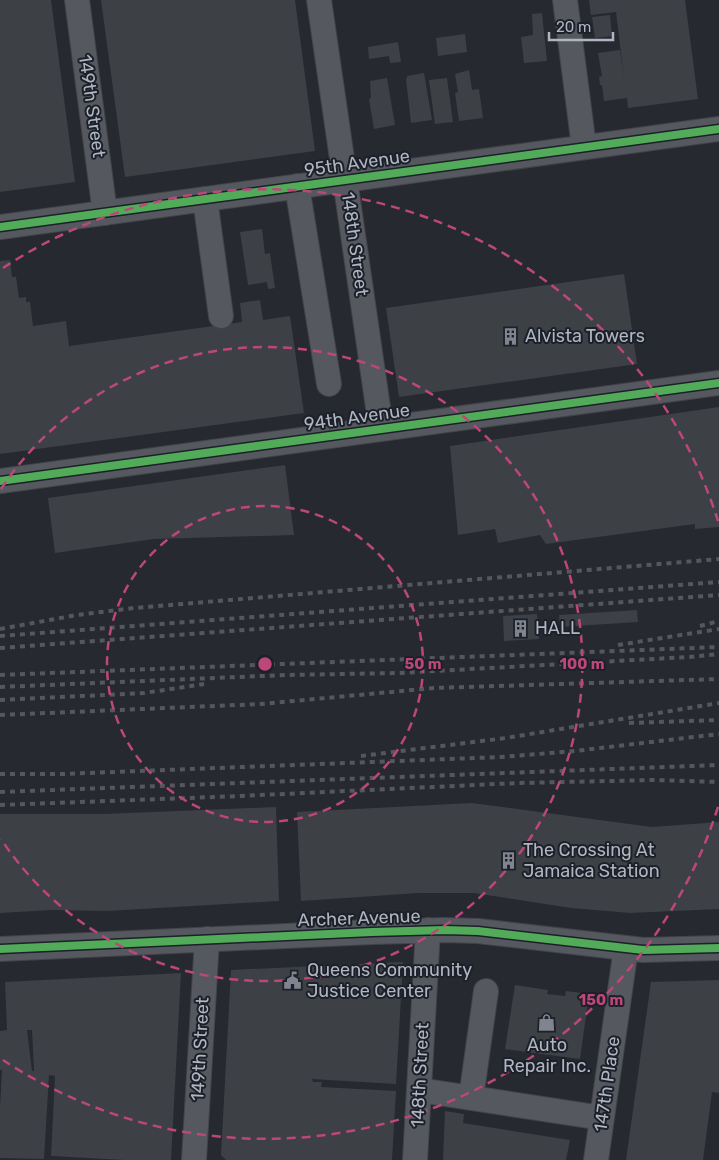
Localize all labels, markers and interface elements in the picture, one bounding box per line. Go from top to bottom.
scale bar [549,10,613,42]
text: 20 m [556,18,591,36]
street label: 149th Street [74,53,110,159]
street label: 95th Avenue [303,145,411,181]
street label: 148th Street [337,191,373,297]
place label: Alvista Towers [525,325,645,347]
building icon: Alvista Towers [501,326,521,346]
street label: 94th Avenue [303,399,411,435]
place label: HALL [535,617,580,639]
building icon: HALL [511,618,531,638]
centre of rings [256,655,274,673]
text: 50 m [405,655,441,673]
text: 100 m [560,655,604,673]
place label: The Crossing At Jamaica Station [523,839,660,882]
building icon: The Crossing At Jamaica Station [499,850,519,870]
street label: Archer Avenue [297,905,421,931]
place label: Queens Community Justice Center [307,959,472,1002]
public building icon: Queens Community Justice Center [283,970,303,990]
text: 150 m [579,991,623,1009]
street label: 149th Street [186,997,214,1101]
shop icon: Auto Repair Inc. [537,1012,557,1032]
street label: 148th Street [406,1022,434,1128]
place label: Auto Repair Inc. [503,1034,591,1077]
street label: 147th Place [589,1035,625,1133]

